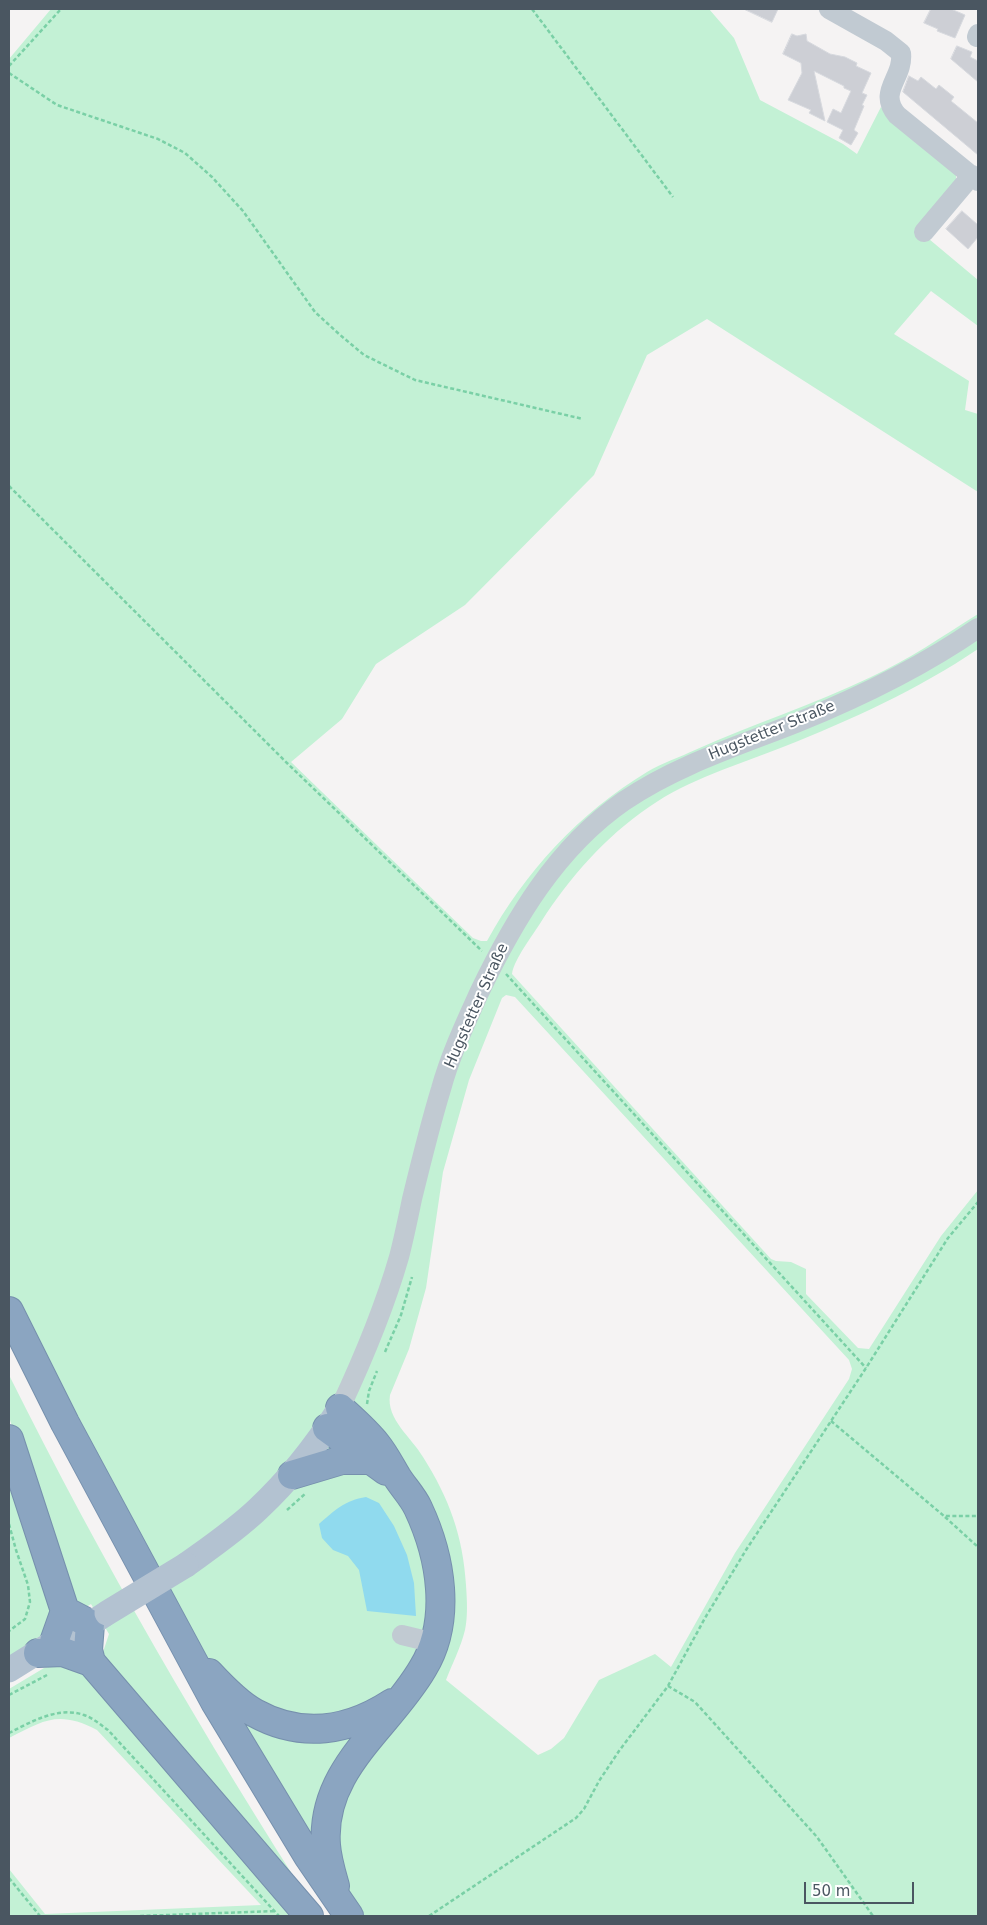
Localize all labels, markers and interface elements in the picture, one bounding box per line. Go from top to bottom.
street label: Hugstetter Straße [706,697,838,765]
street label: Hugstetter Straße [441,941,513,1071]
scale bar [807,1872,917,1904]
text: 50 m [812,1882,850,1900]

